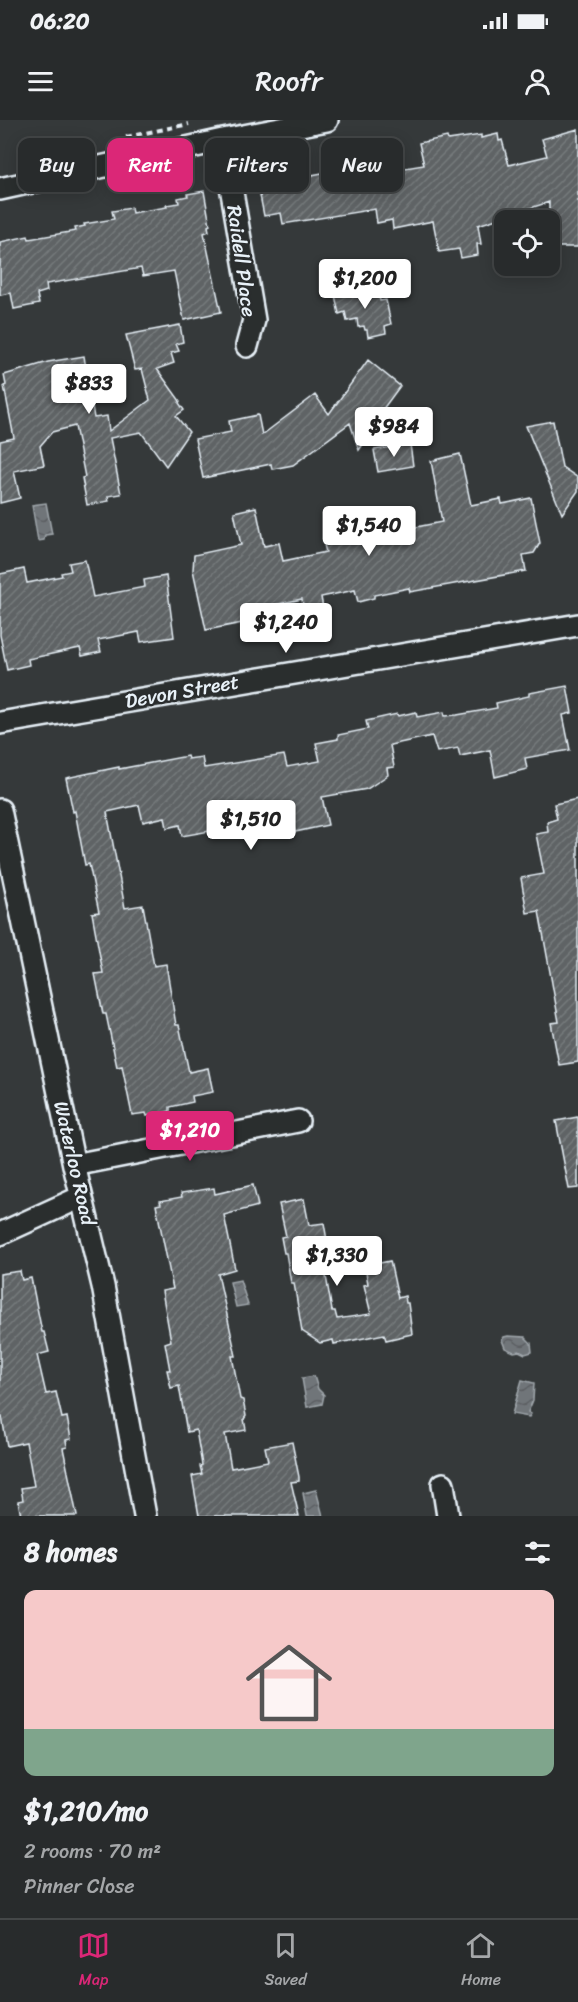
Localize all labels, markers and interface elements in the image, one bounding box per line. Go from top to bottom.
text: 06:20 [30,2,90,41]
text: Roofr [256,57,322,105]
icon: menu [24,65,57,98]
icon: person [521,65,554,98]
chip: Buy [18,138,95,192]
chip: Rent [107,138,193,192]
chip: Filters [205,138,309,192]
chip: New [321,138,403,192]
street label: Raidell Place [216,203,267,319]
map controls [494,210,560,276]
button: locate [494,210,560,276]
pin: $1,200 [316,259,414,310]
text: $1,200 [333,261,397,296]
pin: $833 [53,364,125,415]
text: $833 [65,366,113,401]
pin: $984 [358,407,430,458]
text: $984 [369,409,419,444]
pin: $1,540 [320,506,418,557]
text: $1,540 [337,508,401,543]
pin: $1,240 [237,603,335,654]
text: $1,240 [254,605,318,640]
street label: Devon Street [122,664,242,719]
pin: $1,510 [202,800,300,851]
text: $1,510 [221,802,281,837]
street label: Waterloo Road [43,1098,106,1230]
pin: $1,210 [141,1111,239,1162]
text: $1,210 [160,1113,220,1148]
pin: $1,330 [288,1236,386,1287]
text: $1,330 [306,1238,368,1273]
text: 8 homes [24,1529,117,1575]
icon: filters [521,1536,554,1569]
icon: home [235,1629,343,1737]
text: $1,210/mo [24,1788,148,1834]
text: 2 rooms · 70 m² [24,1834,161,1869]
text: Pinner Close [24,1869,134,1904]
tab: Map [77,1929,110,1994]
tab: Saved [264,1929,307,1994]
tab: Home [461,1929,501,1994]

